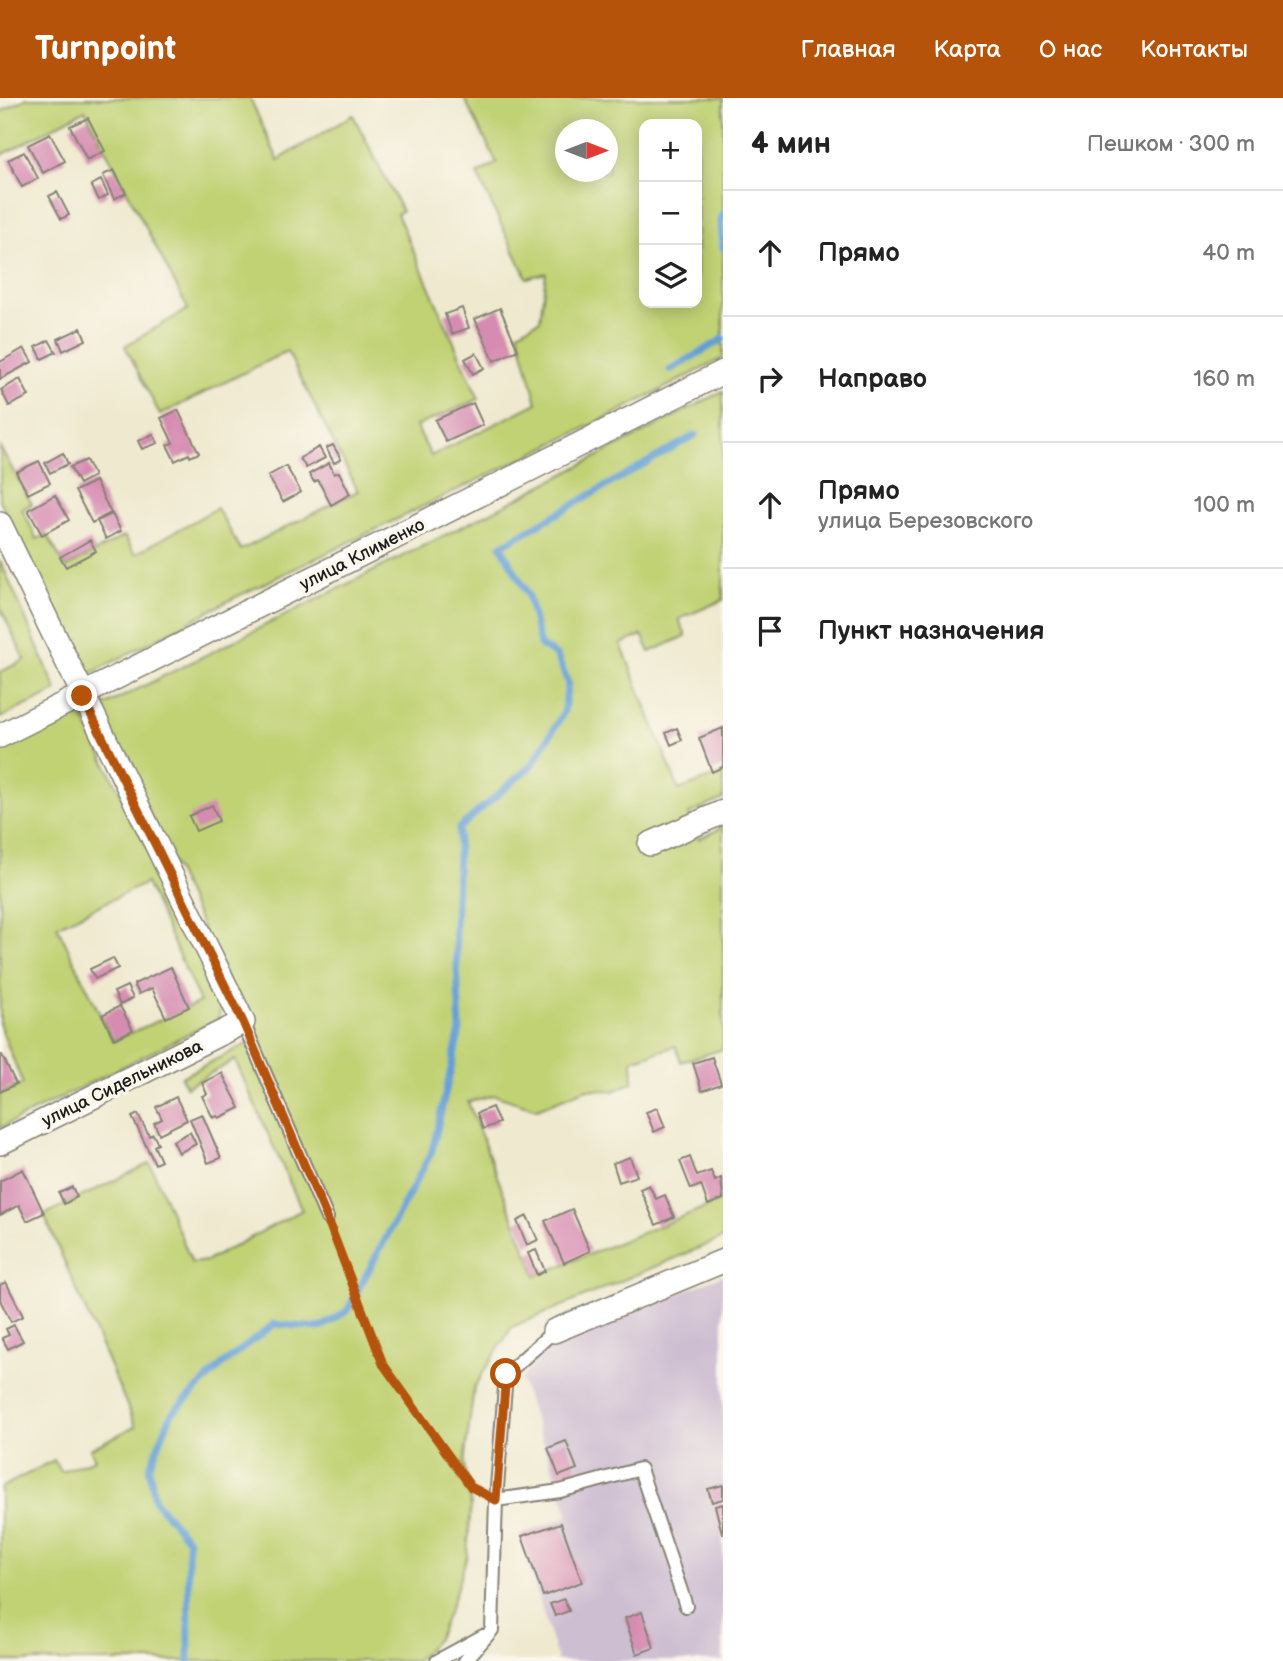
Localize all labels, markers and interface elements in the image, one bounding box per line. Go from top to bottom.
text: Turnpoint [35,29,176,69]
text: Главная [801,35,895,64]
text: Карта [933,35,1001,64]
text: О нас [1039,35,1102,64]
text: Контакты [1140,35,1248,64]
north arrow [555,119,618,182]
map controls [639,119,702,308]
button: + [639,119,702,182]
text: 4 мин [751,126,831,162]
text: Пешком · 300 m [1087,130,1255,158]
button: − [639,182,702,245]
icon: ahead [751,234,789,272]
text: Прямо [818,238,900,269]
text: 40 m [1202,239,1255,267]
button: layers [639,245,702,308]
icon: right [751,360,789,398]
text: Направо [818,364,927,395]
text: 160 m [1193,365,1255,393]
text: Прямо [818,476,900,507]
icon: ahead [751,486,789,524]
text: 100 m [1194,491,1255,519]
text: улица Березовского [818,507,1033,535]
street label: улица Клименко [296,514,428,595]
icon: arrive [751,612,789,650]
text: Пункт назначения [818,616,1044,647]
route end [66,680,97,711]
street label: улица Сидельникова [39,1035,206,1131]
route start [490,1358,521,1389]

